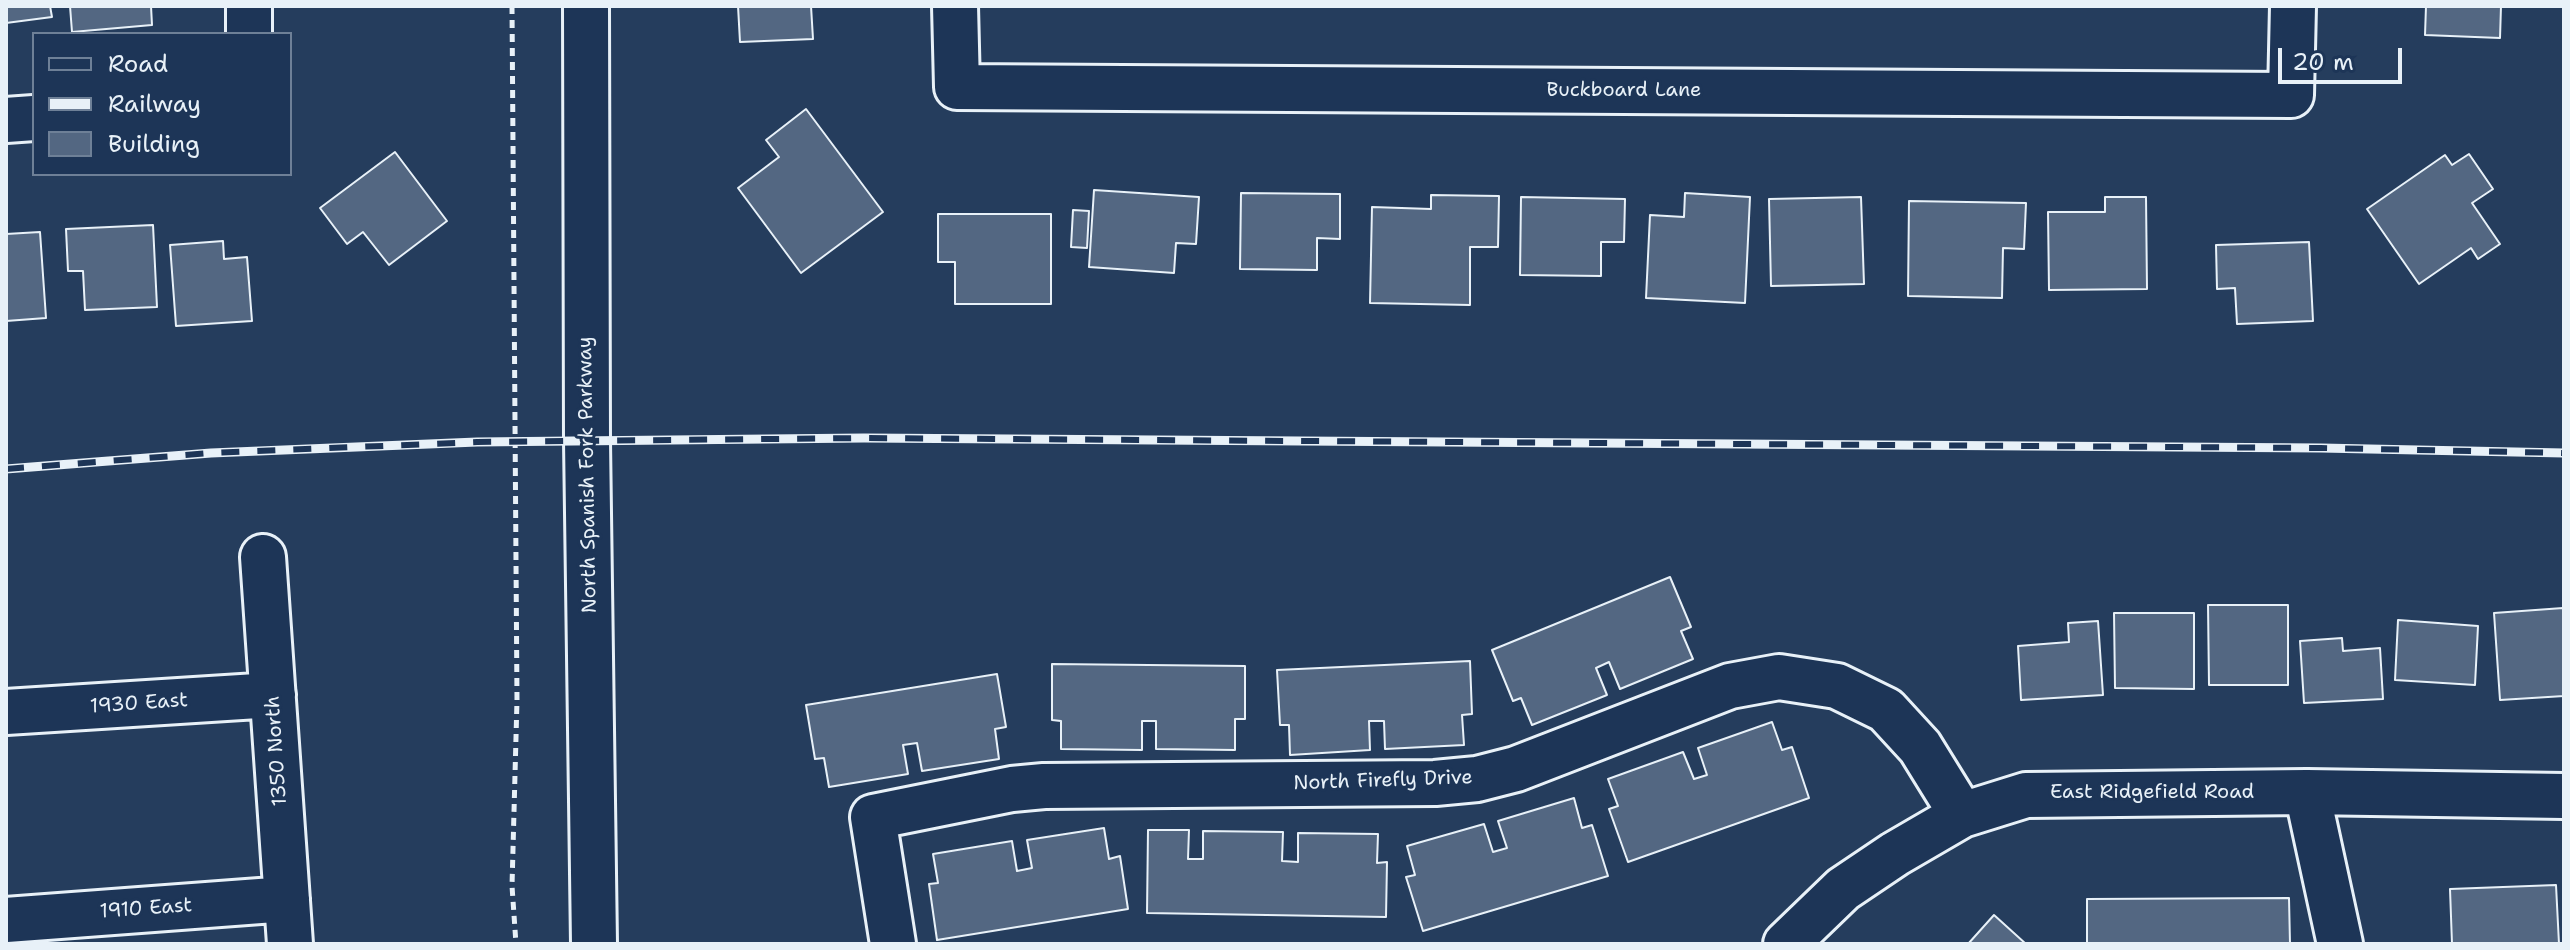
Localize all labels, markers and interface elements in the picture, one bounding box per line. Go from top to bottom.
legend [32,32,292,176]
scale bar [2282,32,2406,82]
text: 20 m [2292,46,2354,78]
text: Road [108,48,168,80]
street label: Buckboard Lane [1547,79,1701,103]
text: Railway [108,88,201,120]
text: Building [108,128,200,160]
street label: North Spanish Fork Parkway [574,336,602,614]
street label: 1930 East [89,689,189,719]
street label: 1350 North [261,695,293,807]
street label: North Firefly Drive [1293,766,1473,796]
street label: East Ridgefield Road [2050,781,2254,805]
street label: 1910 East [99,894,193,924]

